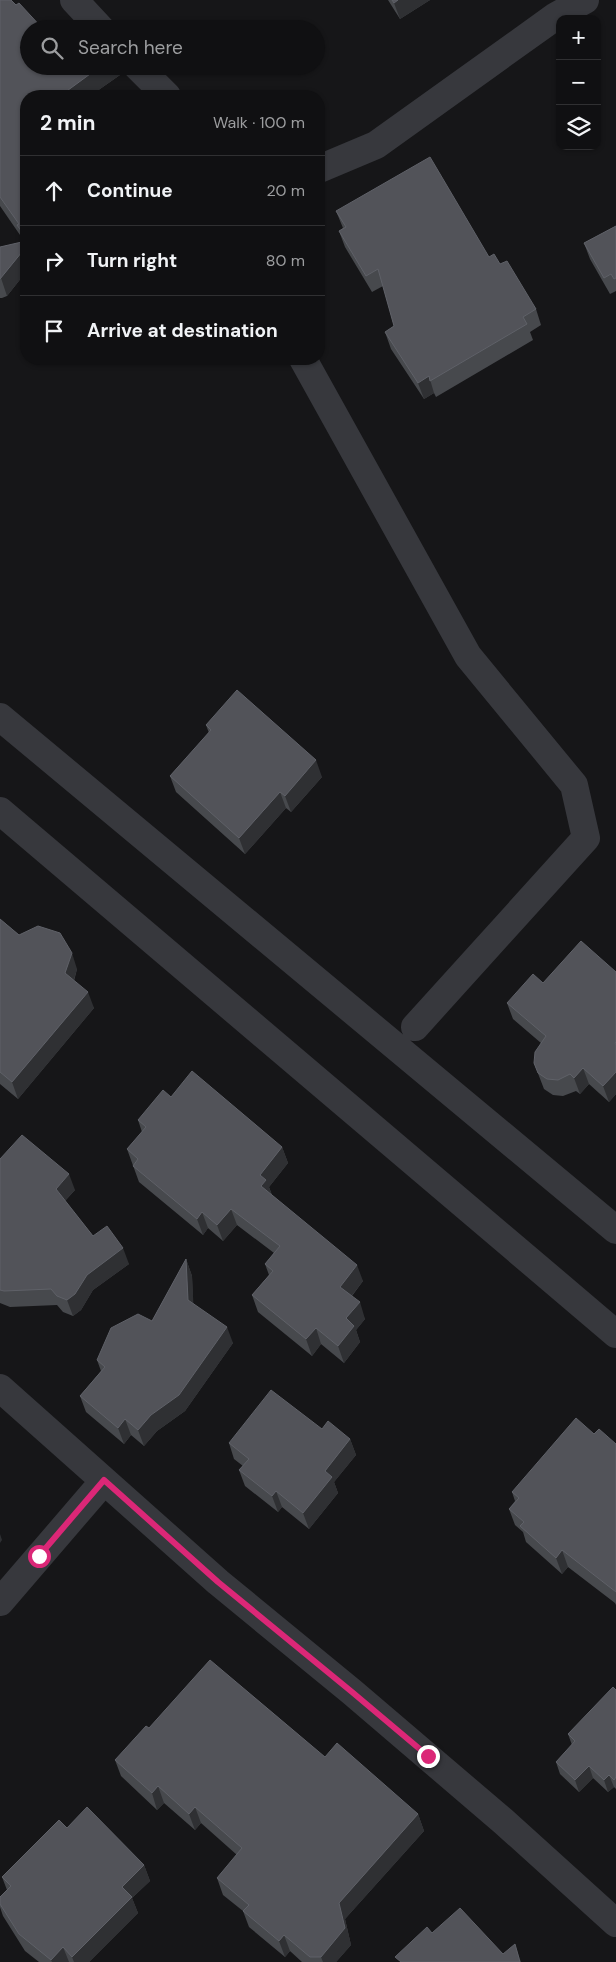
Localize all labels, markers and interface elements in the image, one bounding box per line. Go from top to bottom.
map controls [556,15,601,150]
button: + [556,15,601,60]
search box [20,20,325,75]
icon: search [38,34,66,62]
text: Search here [78,35,183,60]
button: − [556,60,601,105]
button: layers [556,105,601,150]
text: 2 min [40,109,96,137]
text: Walk · 100 m [213,112,305,133]
icon: ahead [40,177,68,205]
text: Continue [87,178,173,203]
text: 20 m [266,180,305,201]
icon: right [40,247,68,275]
text: Turn right [87,248,177,273]
text: 80 m [266,250,305,271]
icon: arrive [40,317,68,345]
text: Arrive at destination [87,318,278,343]
route start [28,1545,51,1568]
route end [417,1745,440,1768]

